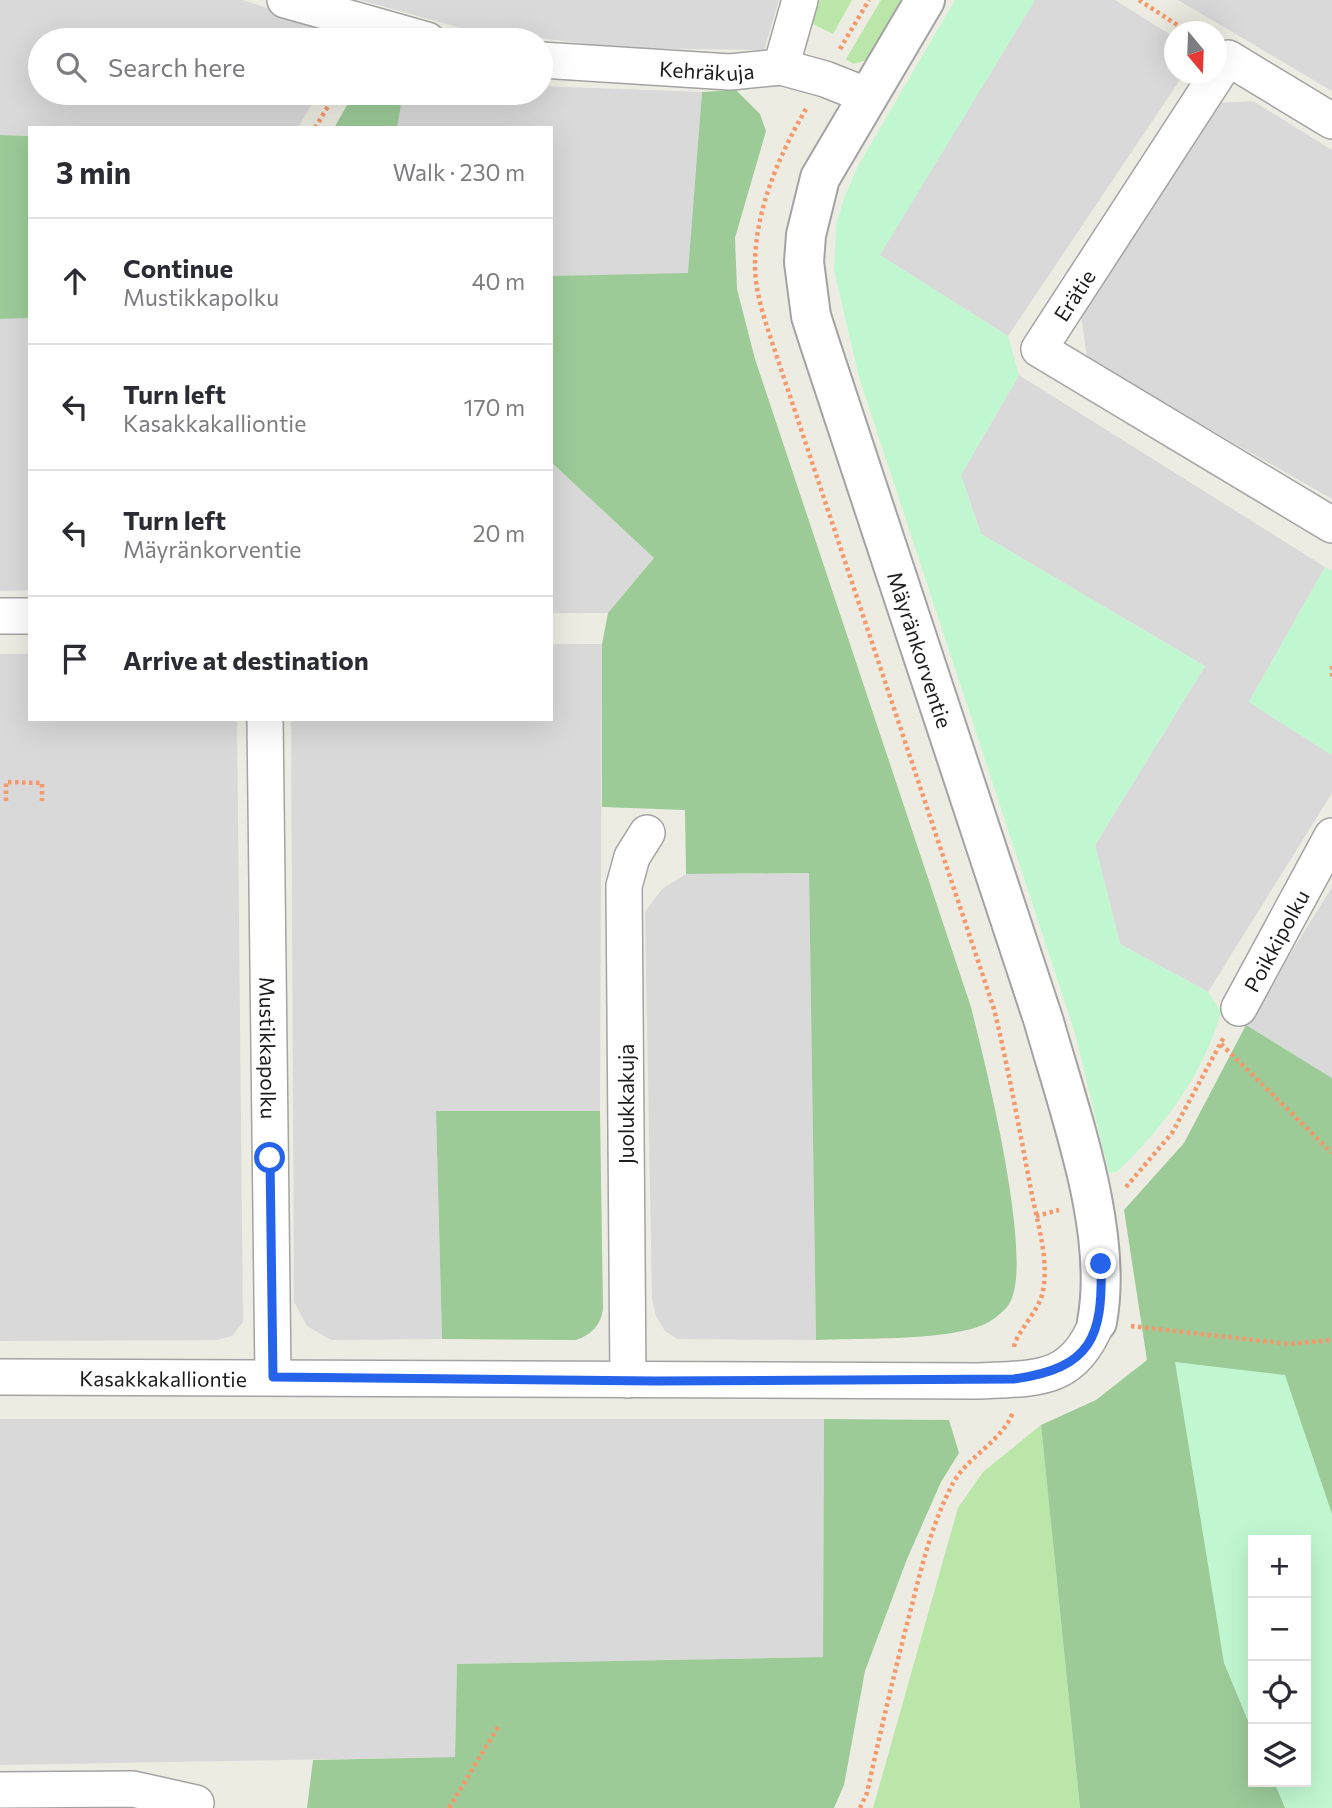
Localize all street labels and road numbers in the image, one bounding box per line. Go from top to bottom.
street label: Kehräkuja [658,55,755,85]
street label: Erätie [1048,264,1100,326]
street label: Mäyränkorventie [883,568,958,731]
street label: Poikkipolku [1238,885,1313,996]
street label: Mustikkapolku [256,977,282,1119]
street label: Juolukkakuja [613,1044,638,1164]
street label: Kasakkakalliontie [79,1365,247,1391]

